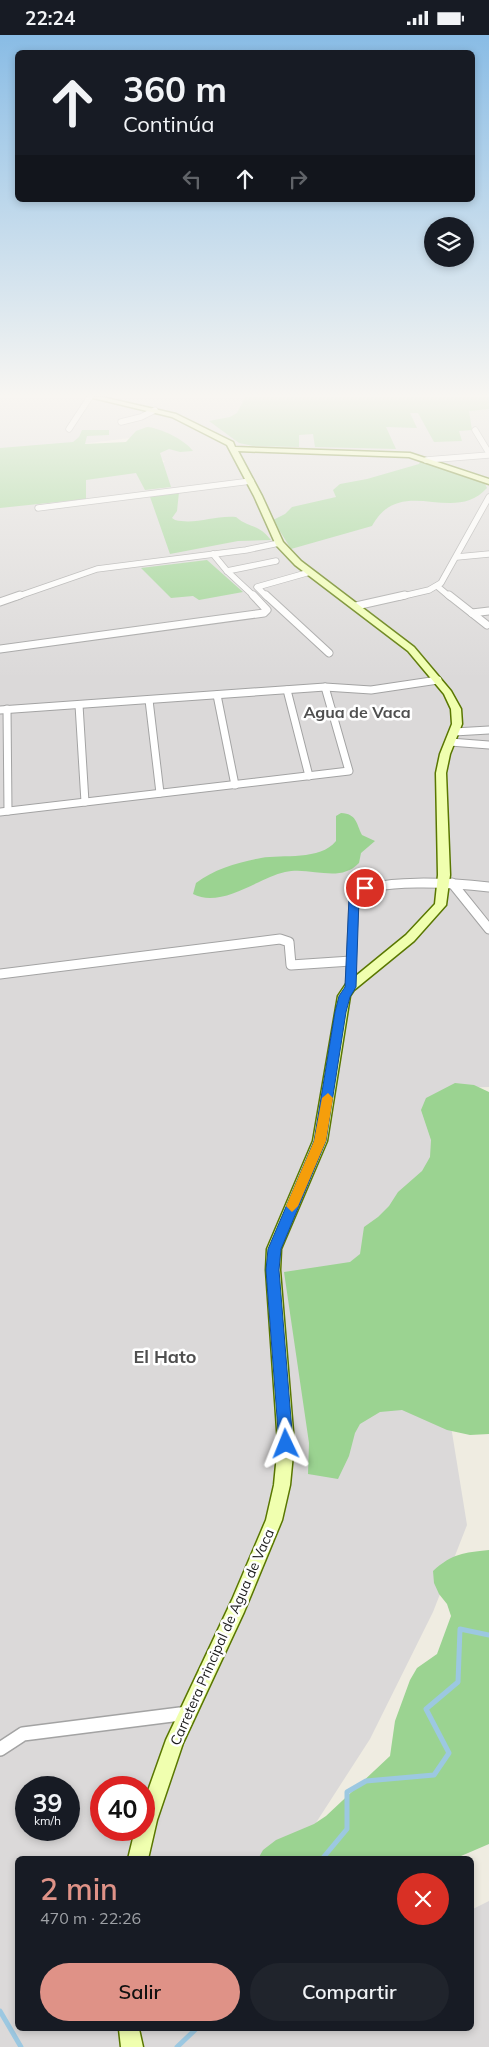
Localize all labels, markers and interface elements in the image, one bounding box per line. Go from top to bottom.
text: 22:24 [25,6,75,30]
text: 360 m [123,67,227,111]
icon: ahead [40,70,105,135]
text: Continúa [123,110,214,138]
icon: left [178,165,206,193]
icon: ahead [231,165,259,193]
icon: right [284,165,312,193]
map controls [424,217,474,267]
button: layers [424,217,474,267]
district label: Agua de Vaca [303,702,411,722]
pin [344,867,386,909]
icon: arrive [351,874,379,902]
district label: El Hato [134,1345,196,1368]
position arrow [259,1417,311,1469]
street label: Carretera Principal de Agua de Vaca [166,1526,278,1748]
speed limit sign: 40 [90,1776,155,1841]
text: 39 [32,1787,63,1818]
text: km/h [34,1813,61,1828]
text: 2 min [40,1870,118,1908]
button: close [397,1873,449,1925]
text: 470 m · 22:26 [40,1908,141,1928]
button: Salir [40,1963,240,2021]
button: Compartir [250,1963,449,2021]

